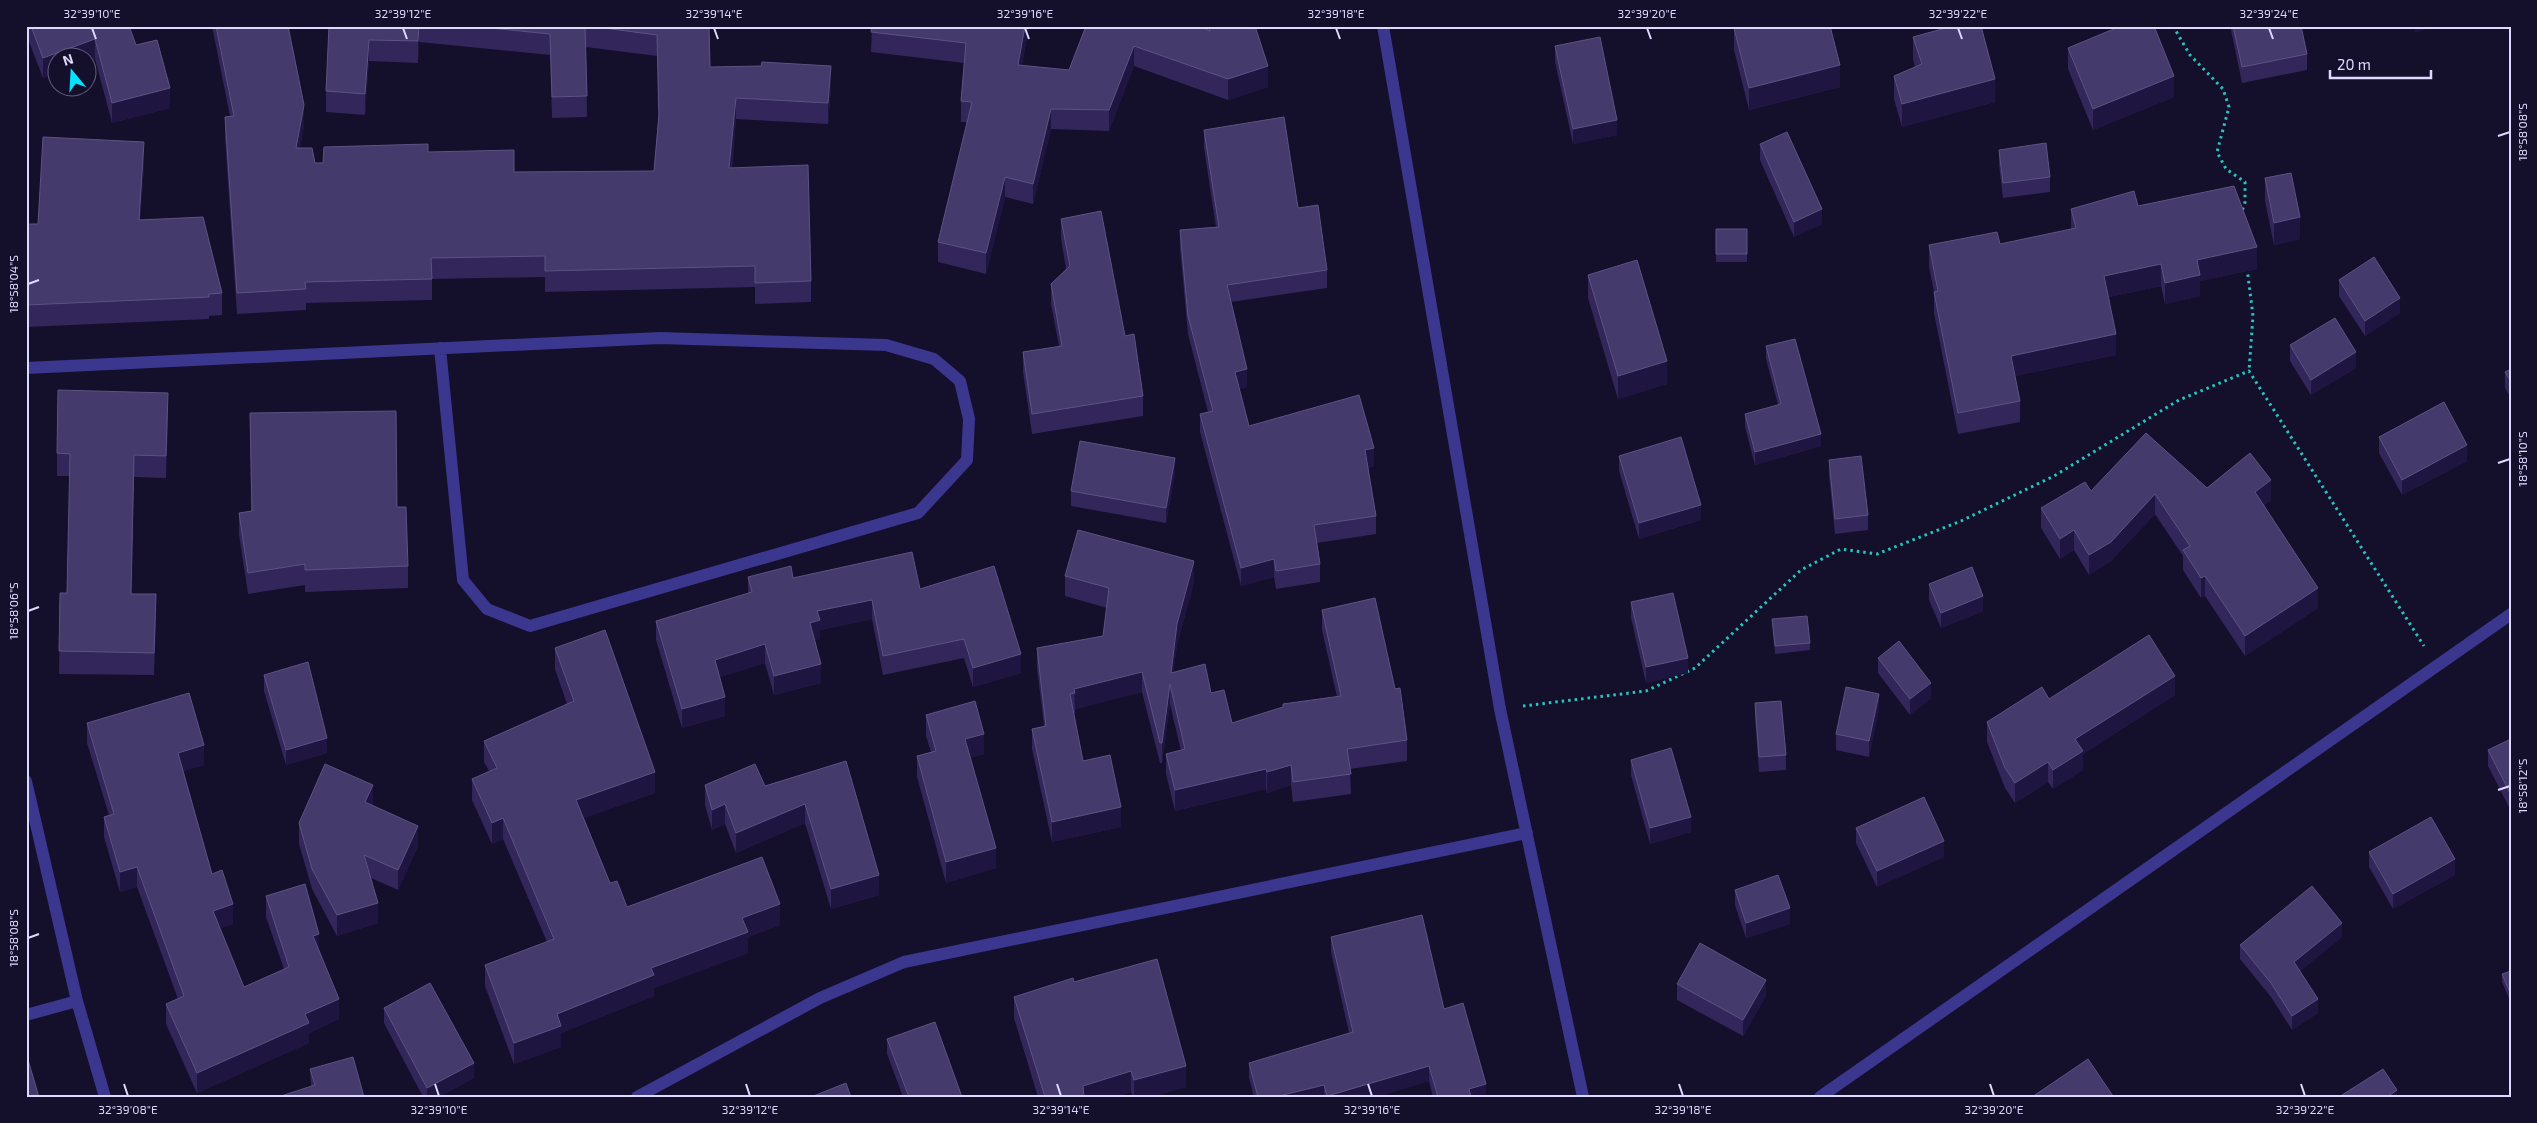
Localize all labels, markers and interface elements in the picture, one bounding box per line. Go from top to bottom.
text: 32°39'10"E [64,6,121,20]
text: 32°39'12"E [375,6,431,20]
text: 32°39'14"E [686,6,743,20]
text: 32°39'16"E [997,6,1053,20]
text: 32°39'18"E [1308,6,1365,20]
text: 32°39'20"E [1618,6,1677,20]
text: 32°39'22"E [1929,6,1987,20]
text: 32°39'24"E [2240,6,2299,20]
north arrow [48,48,98,98]
scale bar [2330,48,2431,80]
text: N [60,50,75,69]
text: 20 m [2337,55,2371,73]
text: 18°58'08"S [2515,103,2529,161]
text: 18°58'04"S [6,255,20,313]
text: 18°58'10"S [2515,431,2529,487]
text: 18°58'06"S [6,582,20,640]
text: 18°58'12"S [2515,758,2529,814]
text: 18°58'08"S [6,909,20,967]
text: 32°39'08"E [98,1102,158,1116]
text: 32°39'10"E [411,1102,468,1116]
text: 32°39'12"E [722,1102,778,1116]
text: 32°39'14"E [1033,1102,1090,1116]
text: 32°39'16"E [1344,1102,1400,1116]
text: 32°39'18"E [1655,1102,1712,1116]
text: 32°39'20"E [1965,1102,2024,1116]
text: 32°39'22"E [2276,1102,2334,1116]

